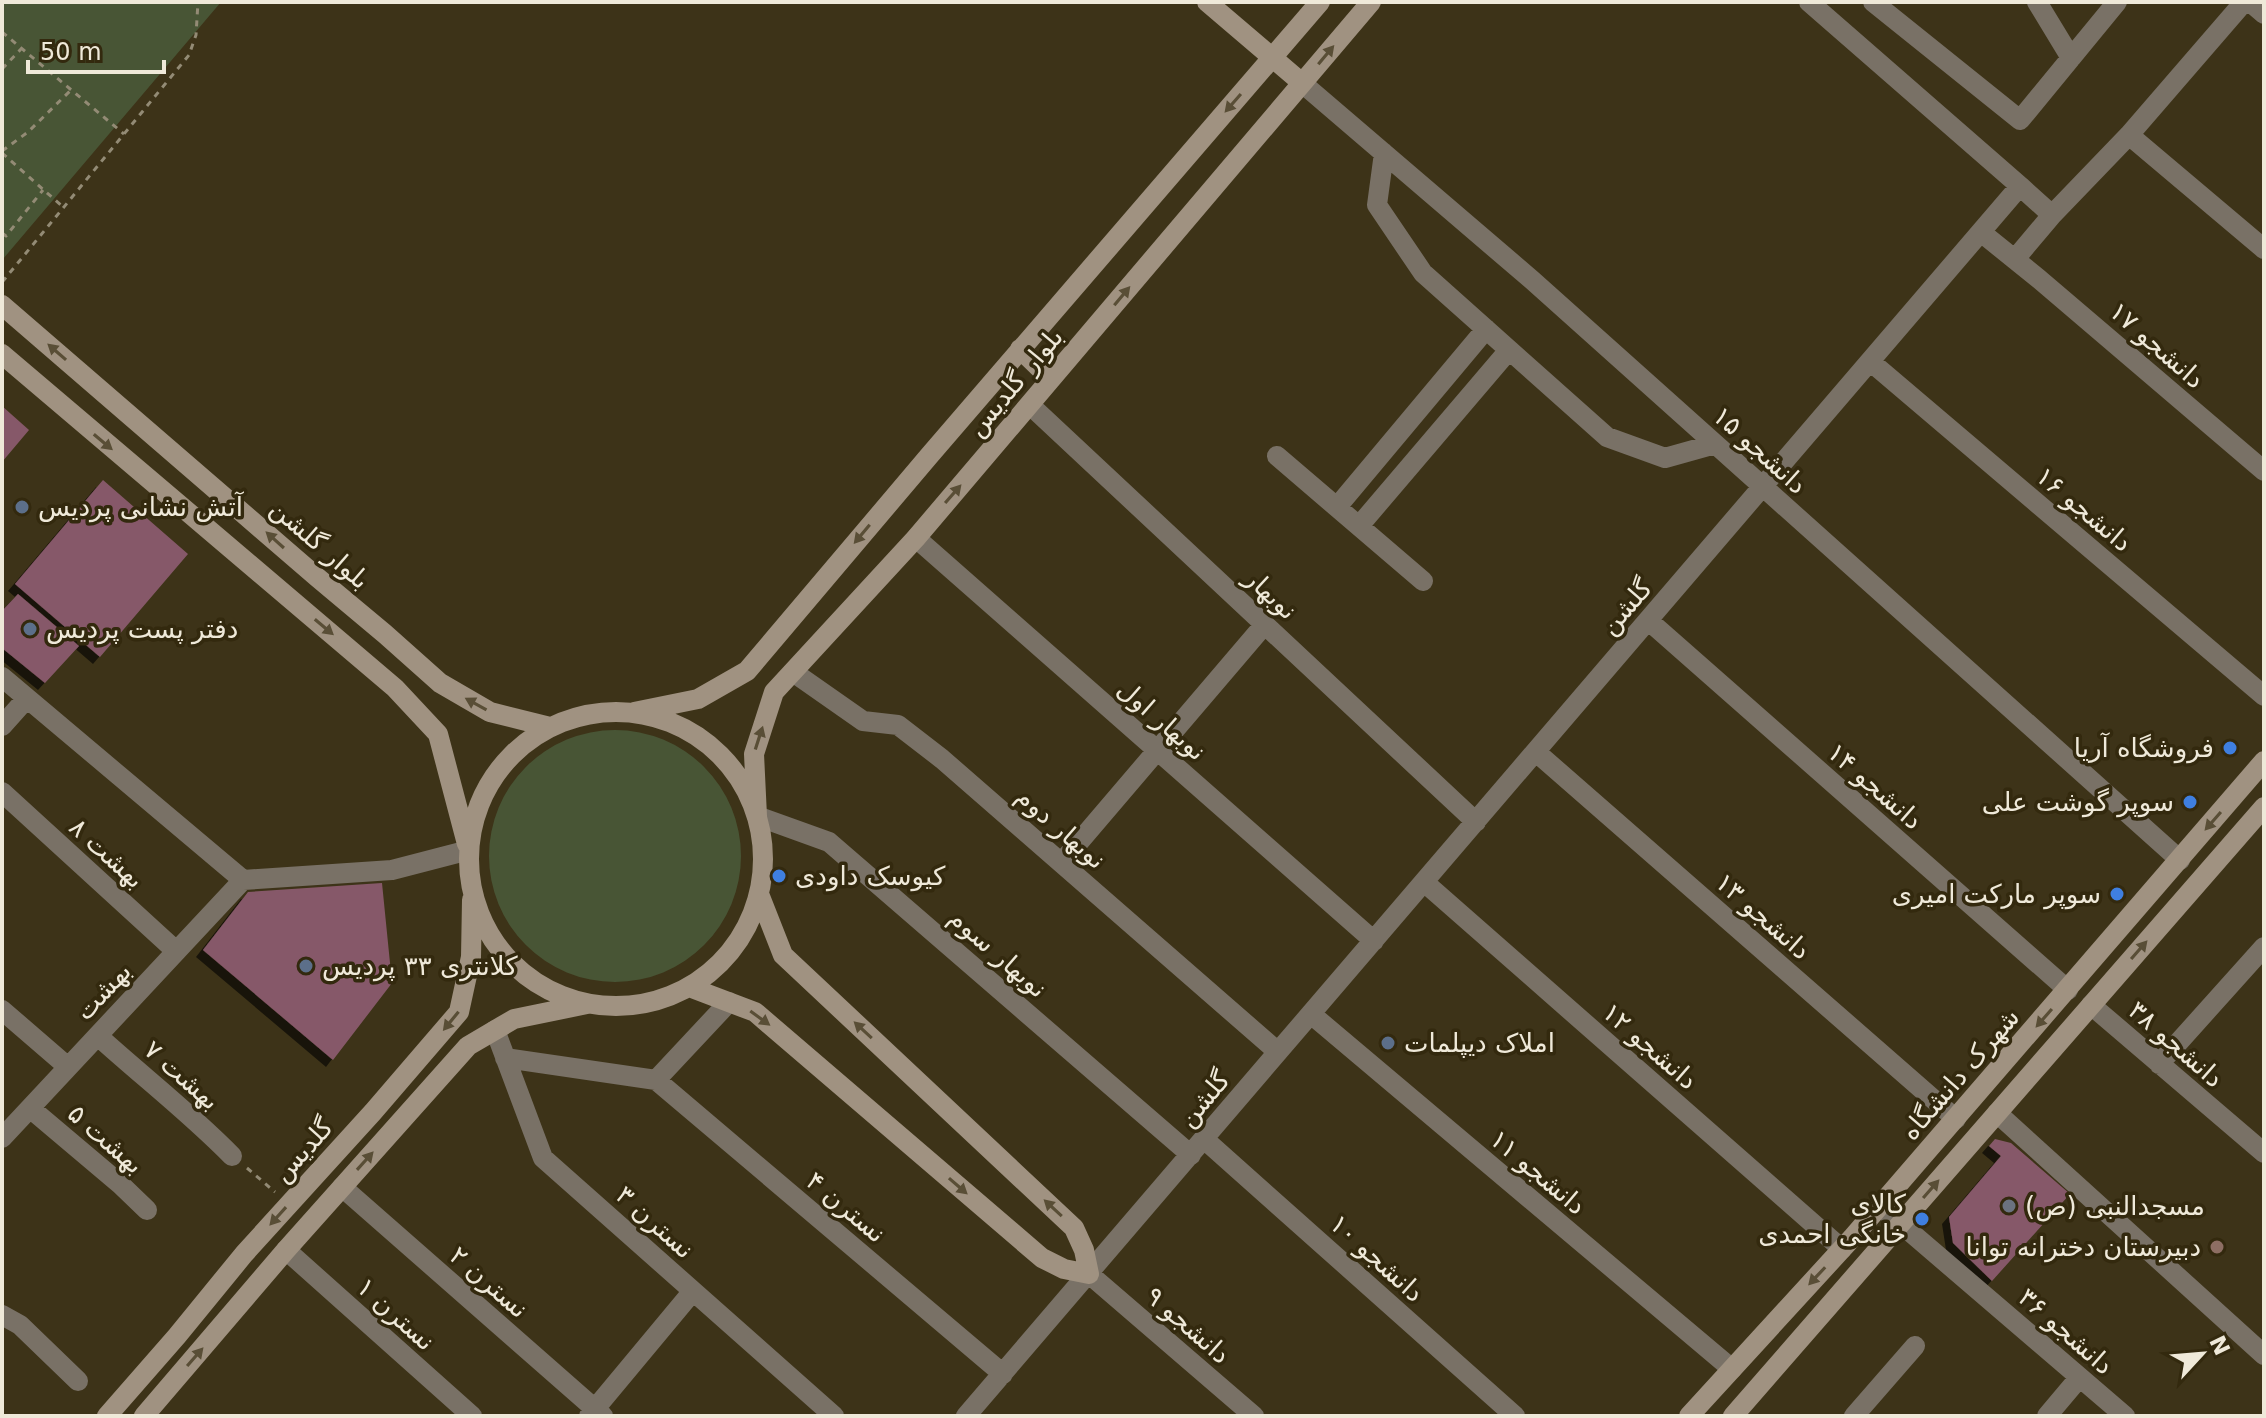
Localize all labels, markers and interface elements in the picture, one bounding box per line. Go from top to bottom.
scale bar [28,24,164,74]
text: 50 m [40,38,102,66]
one-way arrow [1317,45,1334,65]
one-way arrow [1225,93,1242,113]
one-way arrow [1113,286,1130,306]
street label: دانشجو ۱۷ [2103,296,2210,395]
street label: بلوار گلدیس [961,322,1070,443]
one-way arrow [47,344,67,361]
street label: دانشجو ۱۵ [1706,400,1813,501]
one-way arrow [93,433,113,450]
street label: دانشجو ۱۶ [2029,460,2138,558]
one-way arrow [944,484,961,504]
place label: آتش نشانی پردیس [38,491,245,523]
street label: بلوار گلشن [264,493,376,596]
marker: آتش نشانی پردیس [13,498,31,516]
one-way arrow [854,524,872,544]
one-way arrow [265,532,285,549]
street label: نوبهار [1237,561,1303,626]
street label: گلشن [1594,573,1659,642]
place label: دفتر پست پردیس [46,614,238,645]
one-way arrow [314,618,333,636]
marker: دفتر پست پردیس [21,620,39,638]
street label: نوبهار اول [1111,673,1212,767]
one-way arrow [465,697,487,711]
one-way arrow [753,726,765,750]
place label: فروشگاه آریا [2074,732,2214,764]
street label: دانشجو ۱۴ [1821,737,1928,836]
marker: فروشگاه آریا [2221,739,2239,757]
street label: نوبهار دوم [1009,781,1112,876]
place label: سوپر گوشت علی [1982,787,2174,818]
marker: سوپر گوشت علی [2181,793,2199,811]
one-way arrow [2205,810,2222,830]
street label: بهشت ۸ [63,812,151,895]
place label: کیوسک داودی [795,861,946,892]
marker: کیوسک داودی [770,867,788,885]
street label: دانشجو ۱۳ [1709,867,1816,966]
place label: سوپر مارکت امیری [1892,879,2101,910]
marker: سوپر مارکت امیری [2108,885,2126,903]
street label: نوبهار سوم [942,902,1053,1004]
one-way arrow [2130,941,2147,961]
place label: کلانتری ۳۳ پردیس [322,951,518,982]
street label: بهشت [69,956,138,1027]
marker: کلانتری ۳۳ پردیس [297,957,315,975]
street label: دانشجو ۳۸ [2122,995,2229,1094]
street label: دانشجو ۱۲ [1596,997,1703,1096]
street label: شهرک دانشگاه [1895,1002,2026,1147]
one-way arrow [2035,1008,2053,1027]
one-way arrow [749,1010,771,1026]
one-way arrow [442,1011,459,1032]
one-way arrow [854,1022,873,1040]
place label: املاک دیپلمات [1404,1028,1555,1058]
street label: بهشت ۷ [137,1034,226,1117]
marker: املاک دیپلمات [1379,1034,1397,1052]
street label: گلشن [1172,1064,1237,1134]
street label: بهشت ۵ [61,1098,150,1181]
street label: گلدیس [267,1112,340,1188]
street label: دانشجو ۱۱ [1483,1123,1592,1221]
one-way arrow [356,1151,374,1170]
street label: نسترن ۴ [800,1165,892,1249]
one-way arrow [948,1177,968,1195]
street label: نسترن ۳ [609,1179,700,1265]
one-way arrow [1922,1179,1940,1198]
place label: کالای خانگی احمدی [1758,1189,1907,1249]
place label: مسجدالنبی (ص) [2025,1191,2205,1222]
marker: مسجدالنبی (ص) [2000,1197,2018,1215]
one-way arrow [1044,1200,1063,1218]
one-way arrow [270,1206,288,1225]
street label: دانشجو ۱۰ [1323,1208,1430,1309]
marker: کالای خانگی احمدی [1913,1210,1931,1228]
place label: دبیرستان دخترانه توانا [1966,1232,2201,1263]
marker: دبیرستان دخترانه توانا [2208,1238,2226,1256]
street label: نسترن ۲ [443,1240,534,1325]
one-way arrow [1808,1267,1826,1286]
street label: نسترن ۱ [350,1271,441,1357]
street label: دانشجو ۹ [1139,1280,1236,1370]
street label: دانشجو ۳۶ [2012,1282,2119,1381]
north arrow [2162,1314,2242,1394]
text: N [2204,1332,2235,1359]
one-way arrow [186,1347,203,1367]

